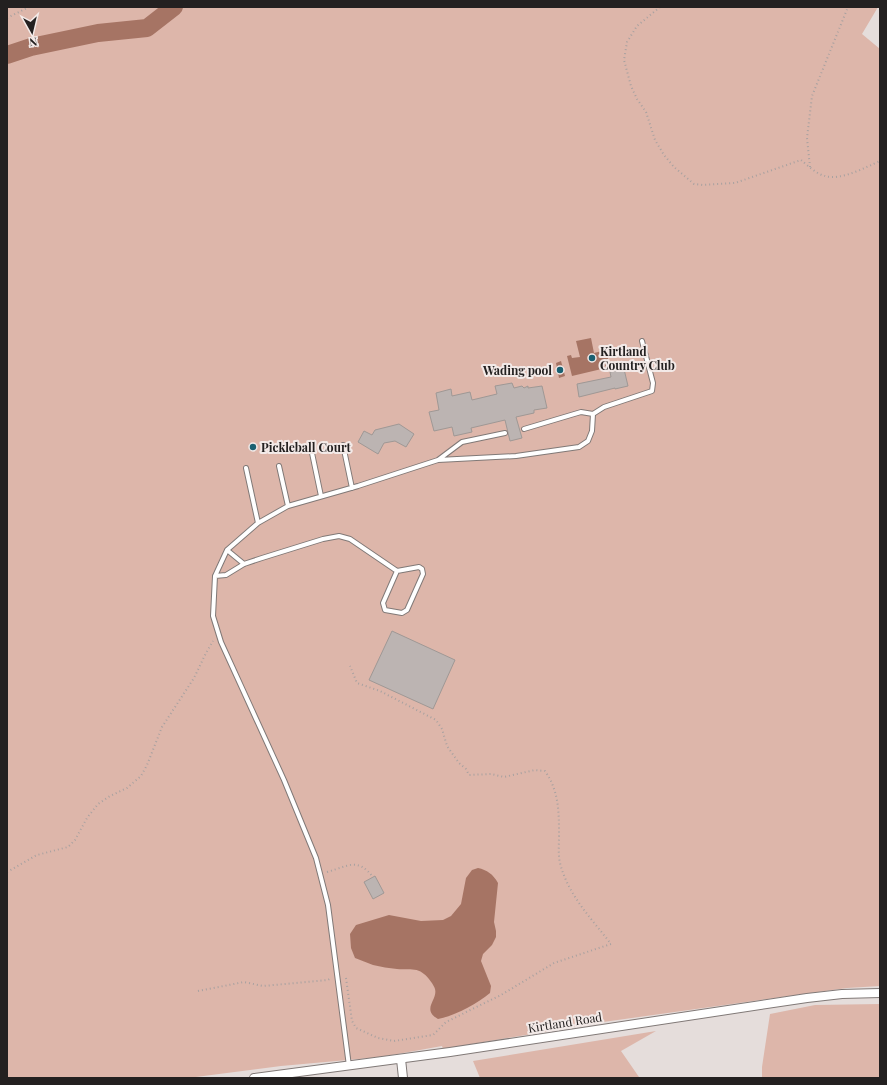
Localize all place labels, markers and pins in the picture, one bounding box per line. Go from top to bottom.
place label: Kirtland Country Club [600,343,675,373]
marker: Kirtland Country Club [587,353,597,363]
place label: Wading pool [482,362,552,378]
marker: Wading pool [555,365,565,375]
place label: Pickleball Court [261,439,352,455]
marker: Pickleball Court [248,442,258,452]

